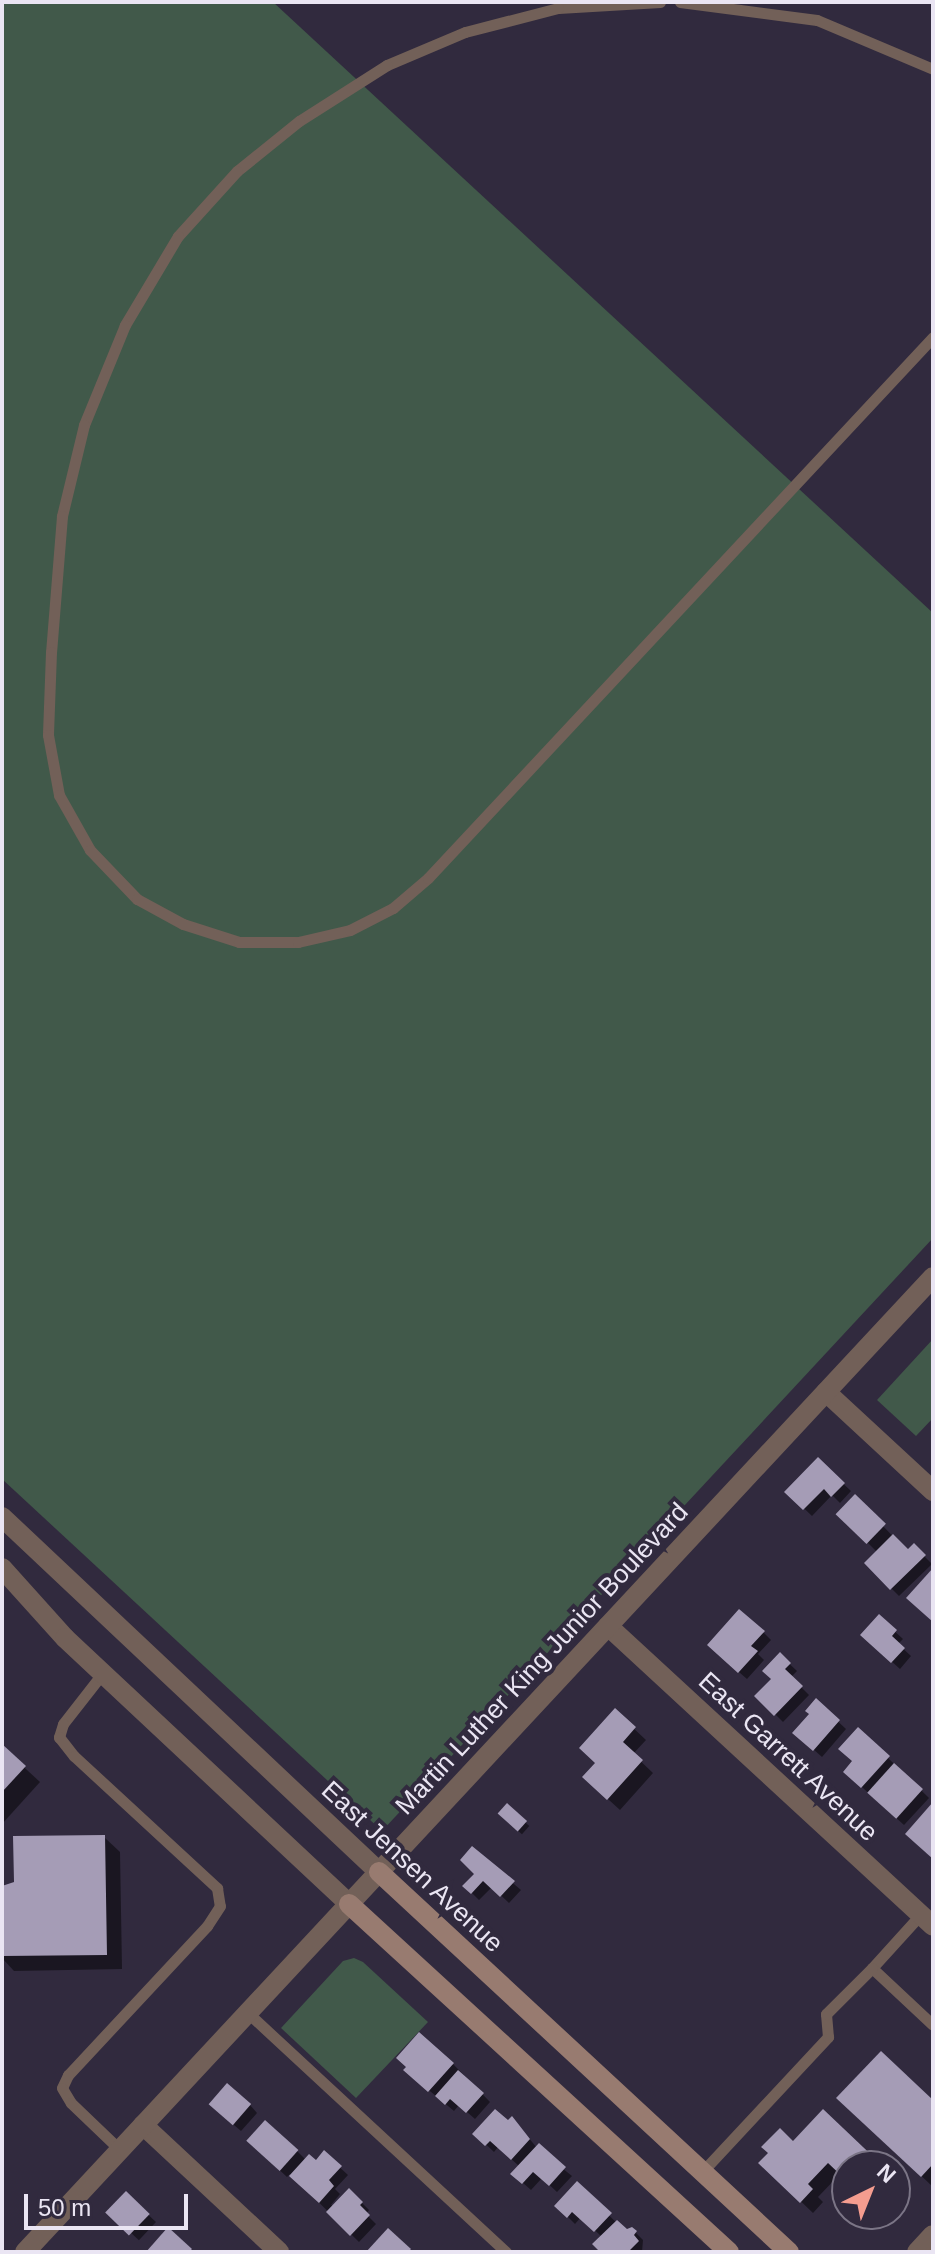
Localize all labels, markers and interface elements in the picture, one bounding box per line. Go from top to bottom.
street label: Martin Luther King Junior Boulevard [389,1497,695,1821]
street label: East Garrett Avenue [691,1665,885,1849]
street label: East Jensen Avenue [314,1774,510,1960]
north arrow [831,2150,911,2230]
text: N [872,2159,901,2188]
scale bar [28,2178,192,2228]
text: 50 m [38,2194,91,2221]

